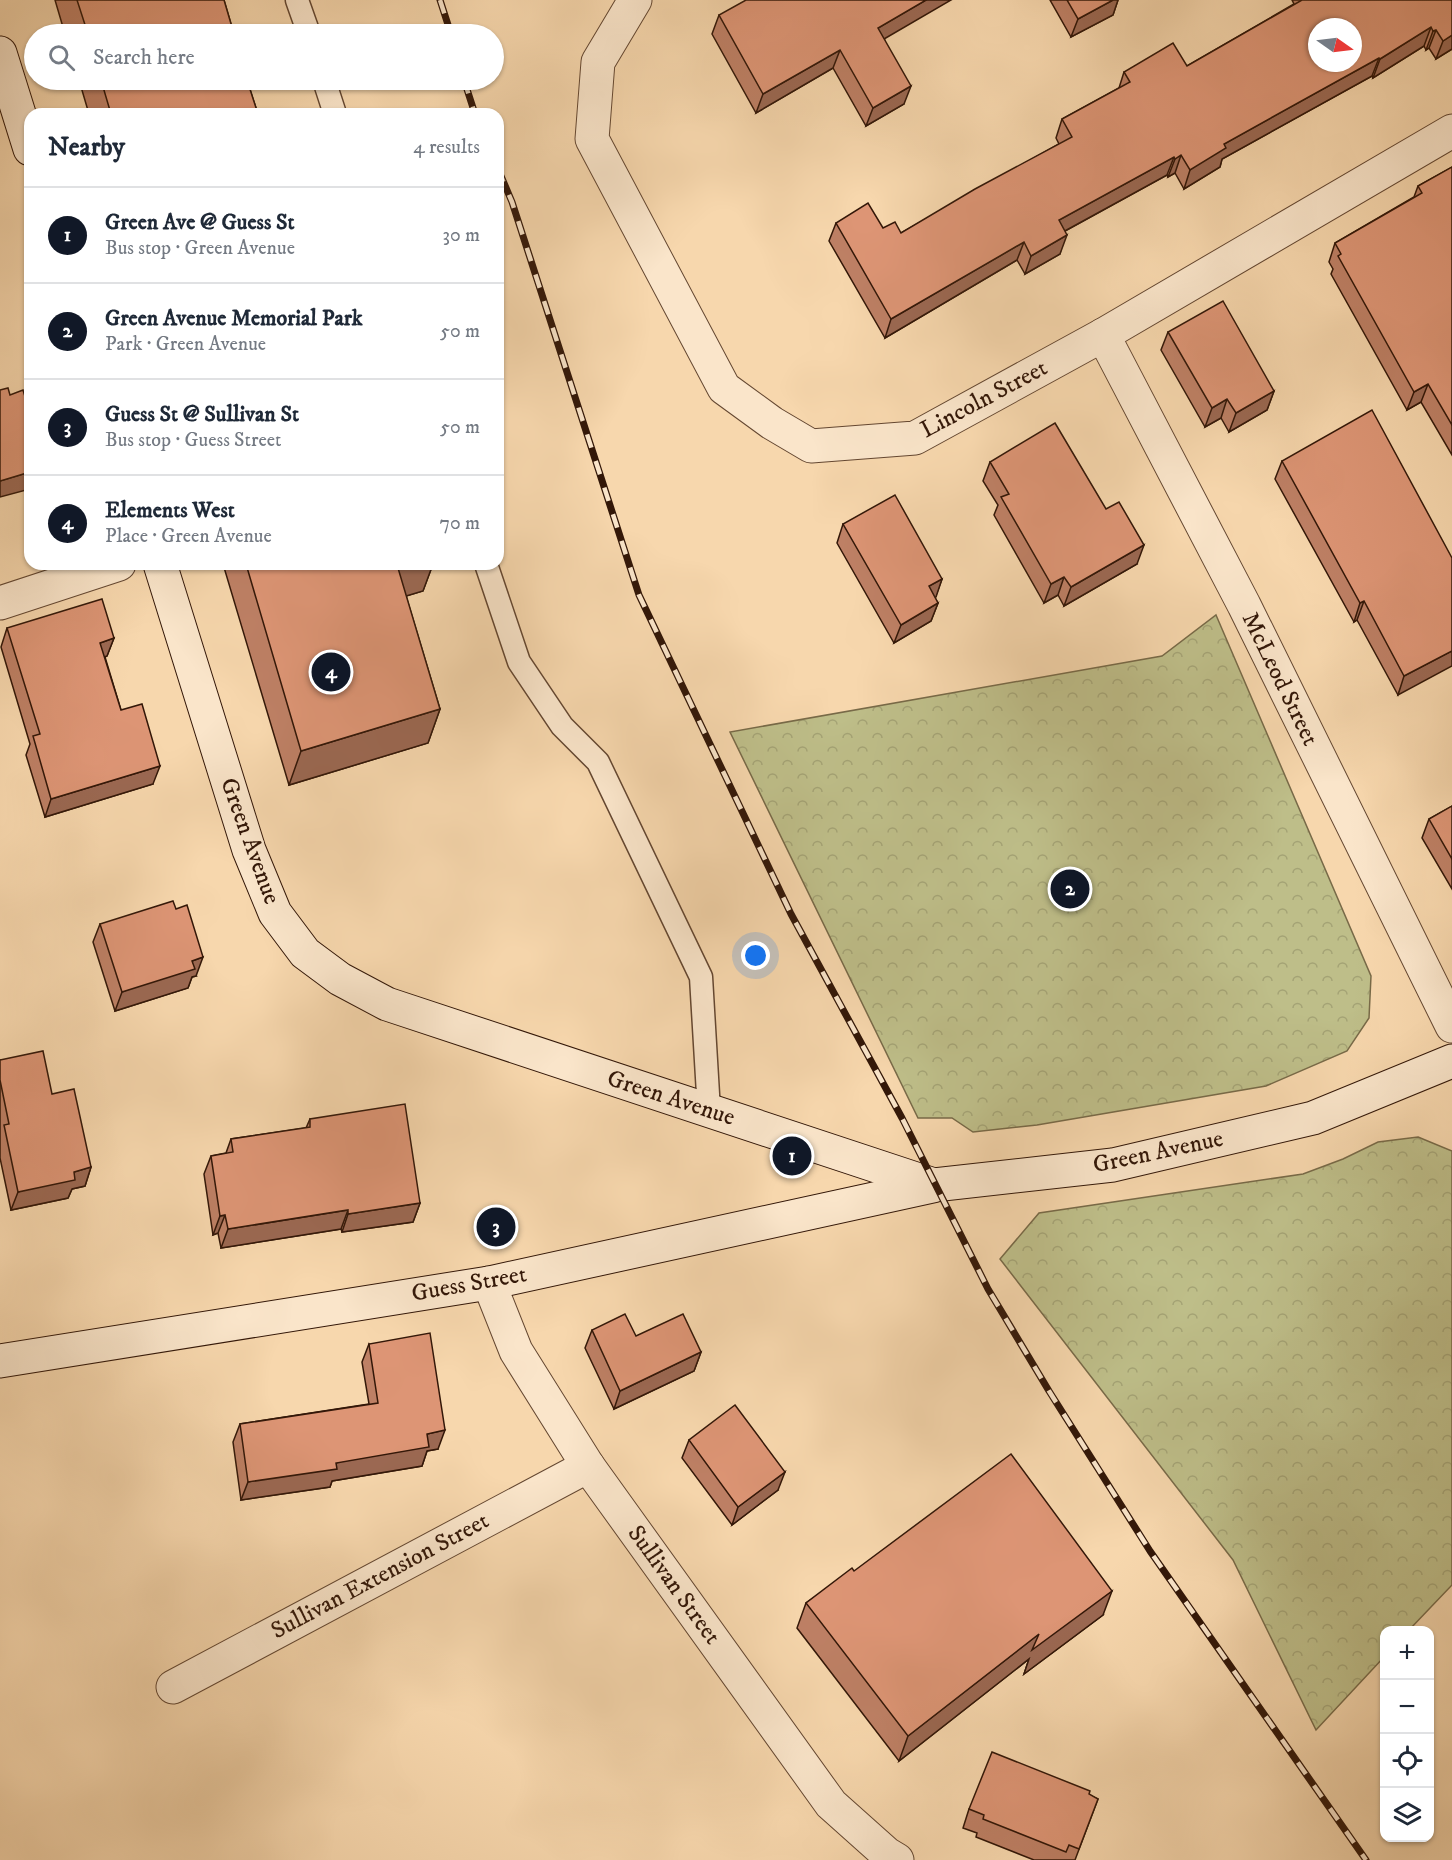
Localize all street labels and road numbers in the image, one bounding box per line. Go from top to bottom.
street label: Lincoln Street [915,353,1053,445]
street label: McLeod Street [1235,607,1325,751]
street label: Green Avenue [213,774,287,908]
street label: Green Avenue [603,1063,739,1133]
street label: Green Avenue [1090,1124,1226,1180]
street label: Guess Street [409,1259,529,1309]
street label: Sullivan Extension Street [266,1506,494,1646]
street label: Sullivan Street [621,1520,727,1651]

